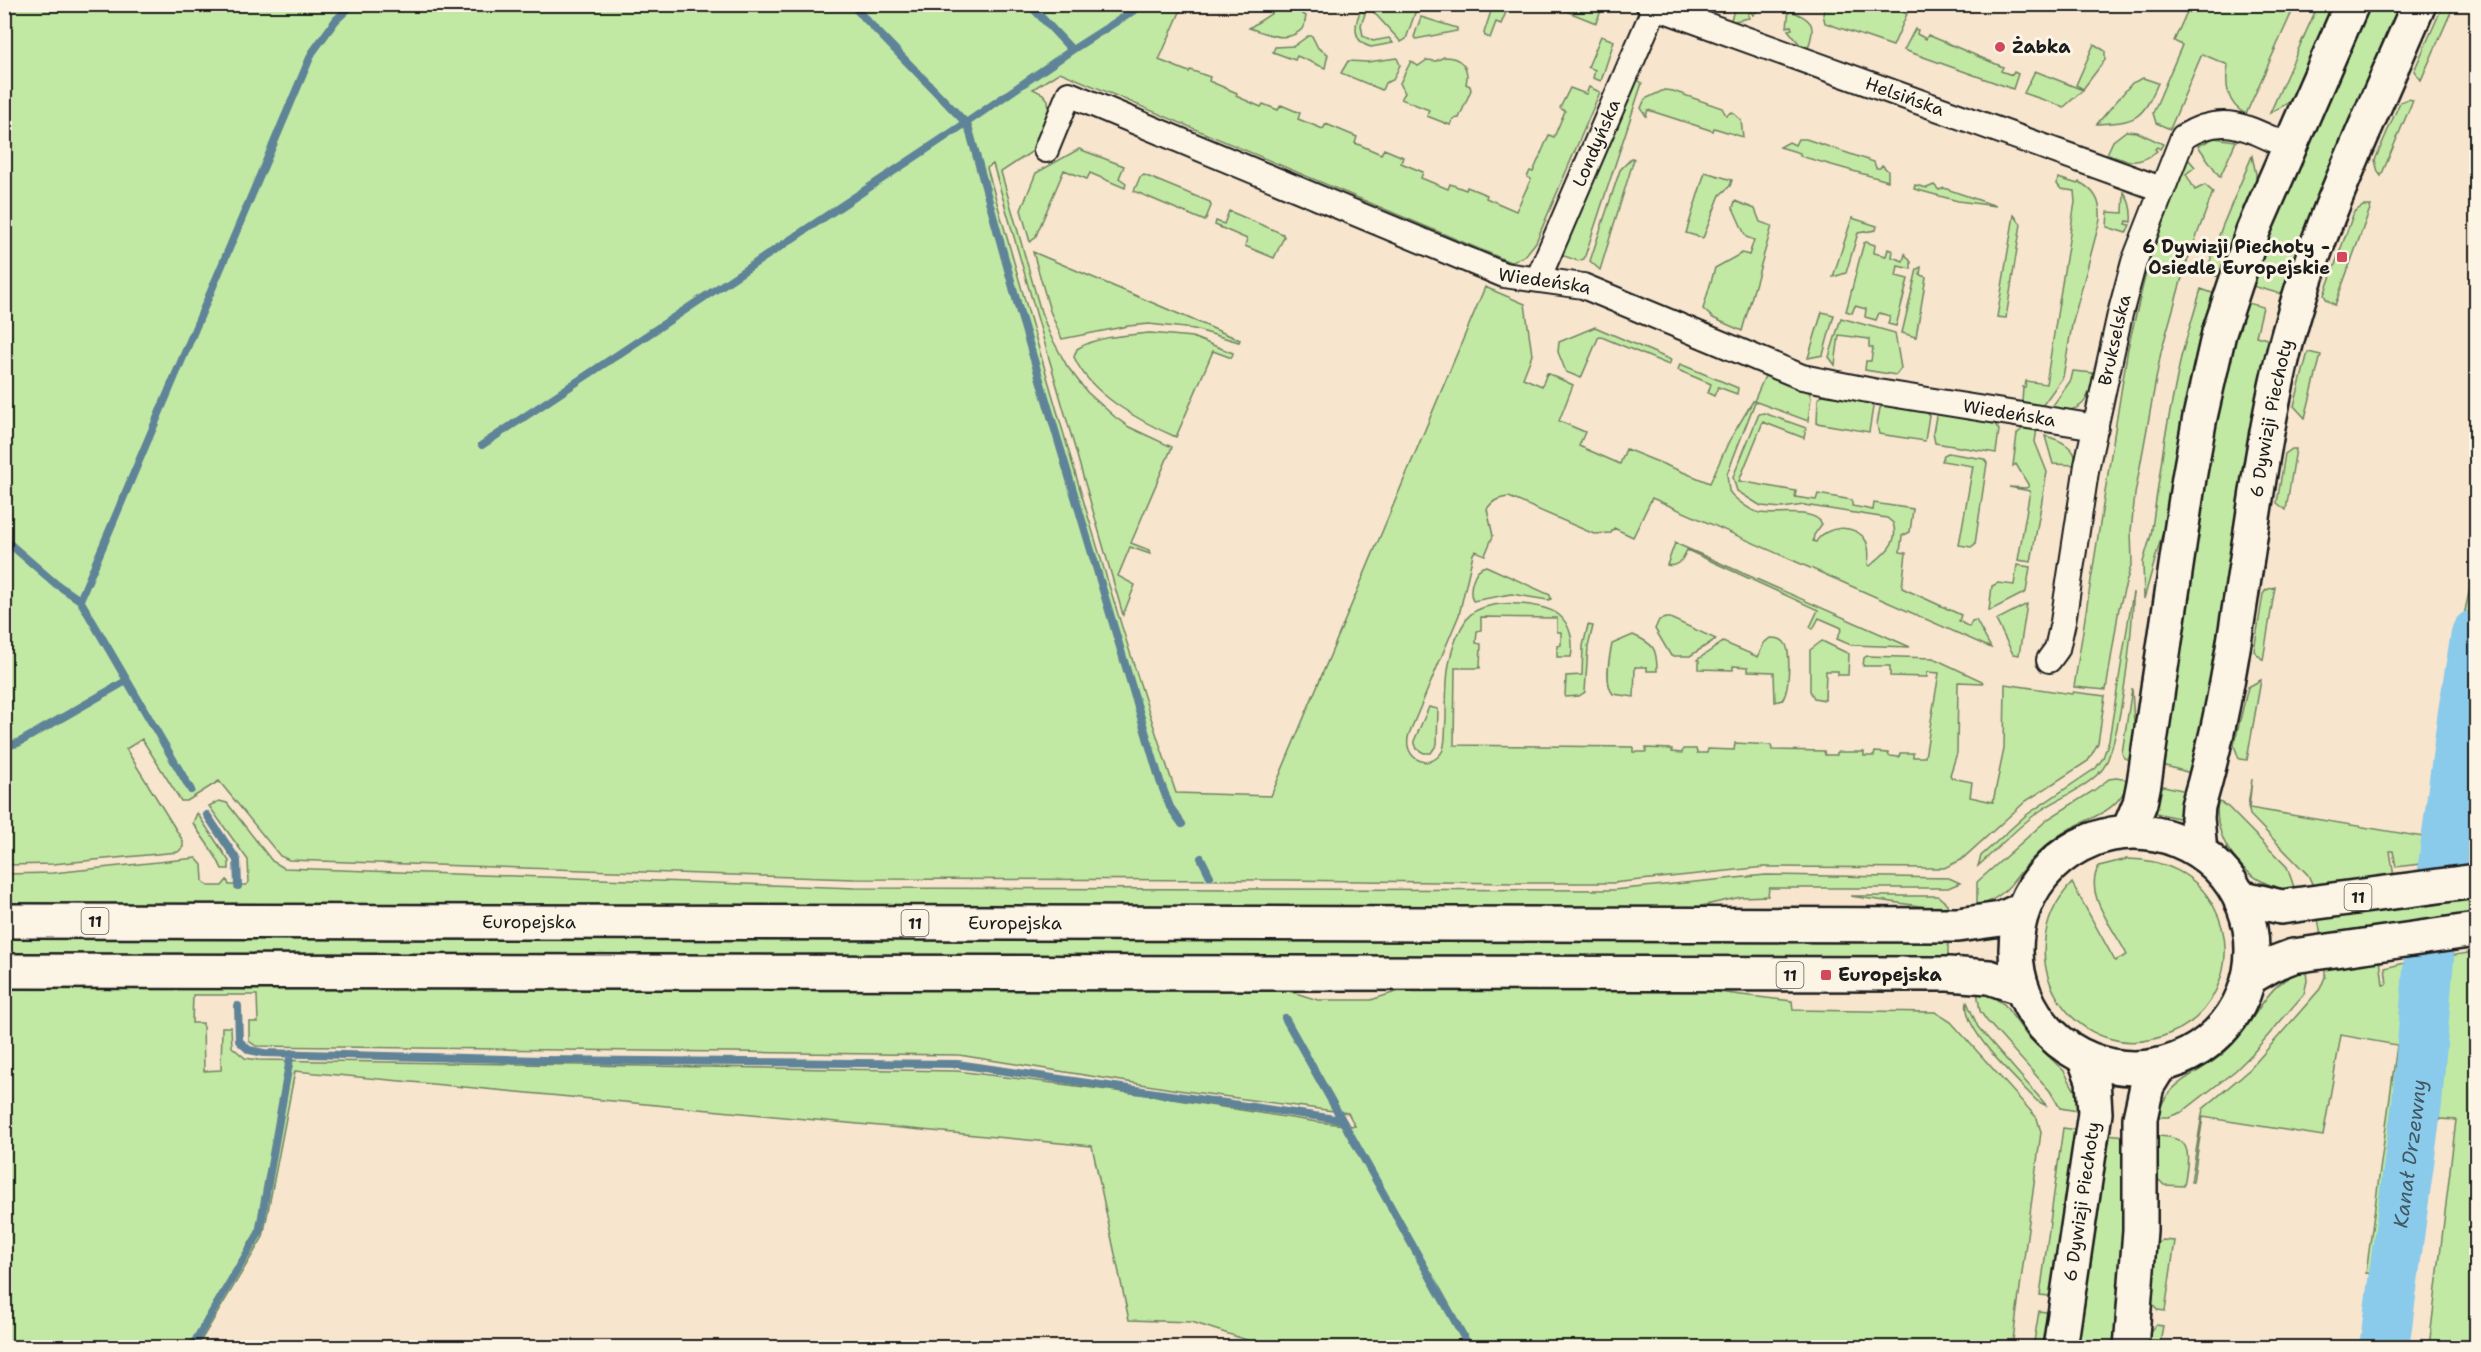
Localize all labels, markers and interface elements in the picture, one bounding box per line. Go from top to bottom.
place label: Żabka [2012,35,2071,59]
marker: Żabka [1993,40,2007,54]
street label: Helsińska [1862,71,1948,122]
street label: Londyńska [1567,95,1626,191]
place label: 6 Dywizji Piechoty - Osiedle Europejskie [2143,235,2330,280]
marker: 6 Dywizji Piechoty - Osiedle Europejskie [2335,250,2349,264]
street label: Wiedeńska [1497,262,1595,300]
street label: Brukselska [2093,292,2137,388]
street label: 6 Dywizji Piechoty [2244,336,2299,499]
street label: Wiedeńska [1961,394,2057,432]
road number: 11 [2344,884,2372,910]
road number: 11 [82,908,109,934]
street label: Europejska [482,910,576,934]
road number: 11 [902,910,928,936]
street label: Europejska [968,911,1062,935]
road number: 11 [1776,962,1804,988]
place label: Europejska [1838,963,1943,987]
marker: Europejska [1819,968,1833,982]
water label: Kanał Drzewny [2387,1078,2432,1230]
street label: 6 Dywizji Piechoty [2058,1120,2106,1283]

